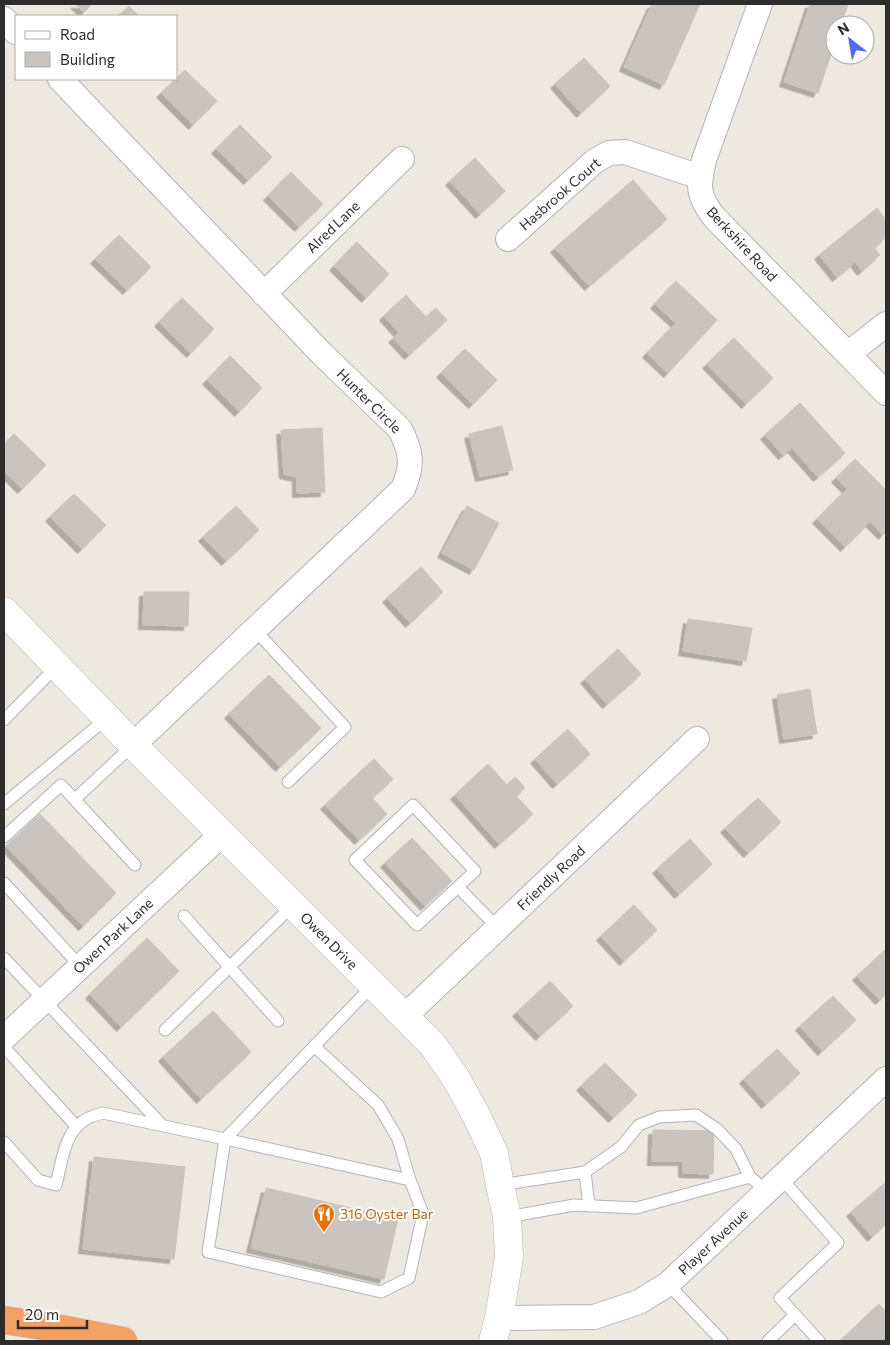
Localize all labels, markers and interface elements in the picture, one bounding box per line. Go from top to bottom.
legend [15,15,178,80]
north arrow [825,15,875,65]
text: N [834,18,852,38]
text: Road [60,25,95,43]
text: Building [60,50,115,68]
street label: Hasbrook Court [516,154,604,233]
street label: Alred Lane [302,197,363,256]
street label: Berkshire Road [704,203,781,284]
street label: Hunter Circle [334,365,405,436]
street label: Friendly Road [513,842,588,913]
street label: Owen Park Lane [69,894,156,977]
street label: Owen Drive [297,908,362,973]
restaurant icon: 316 Oyster Bar [312,1202,336,1233]
place label: 316 Oyster Bar [340,1205,434,1222]
street label: Player Avenue [674,1205,751,1278]
scale bar [18,1298,86,1330]
text: 20 m [25,1305,59,1323]

